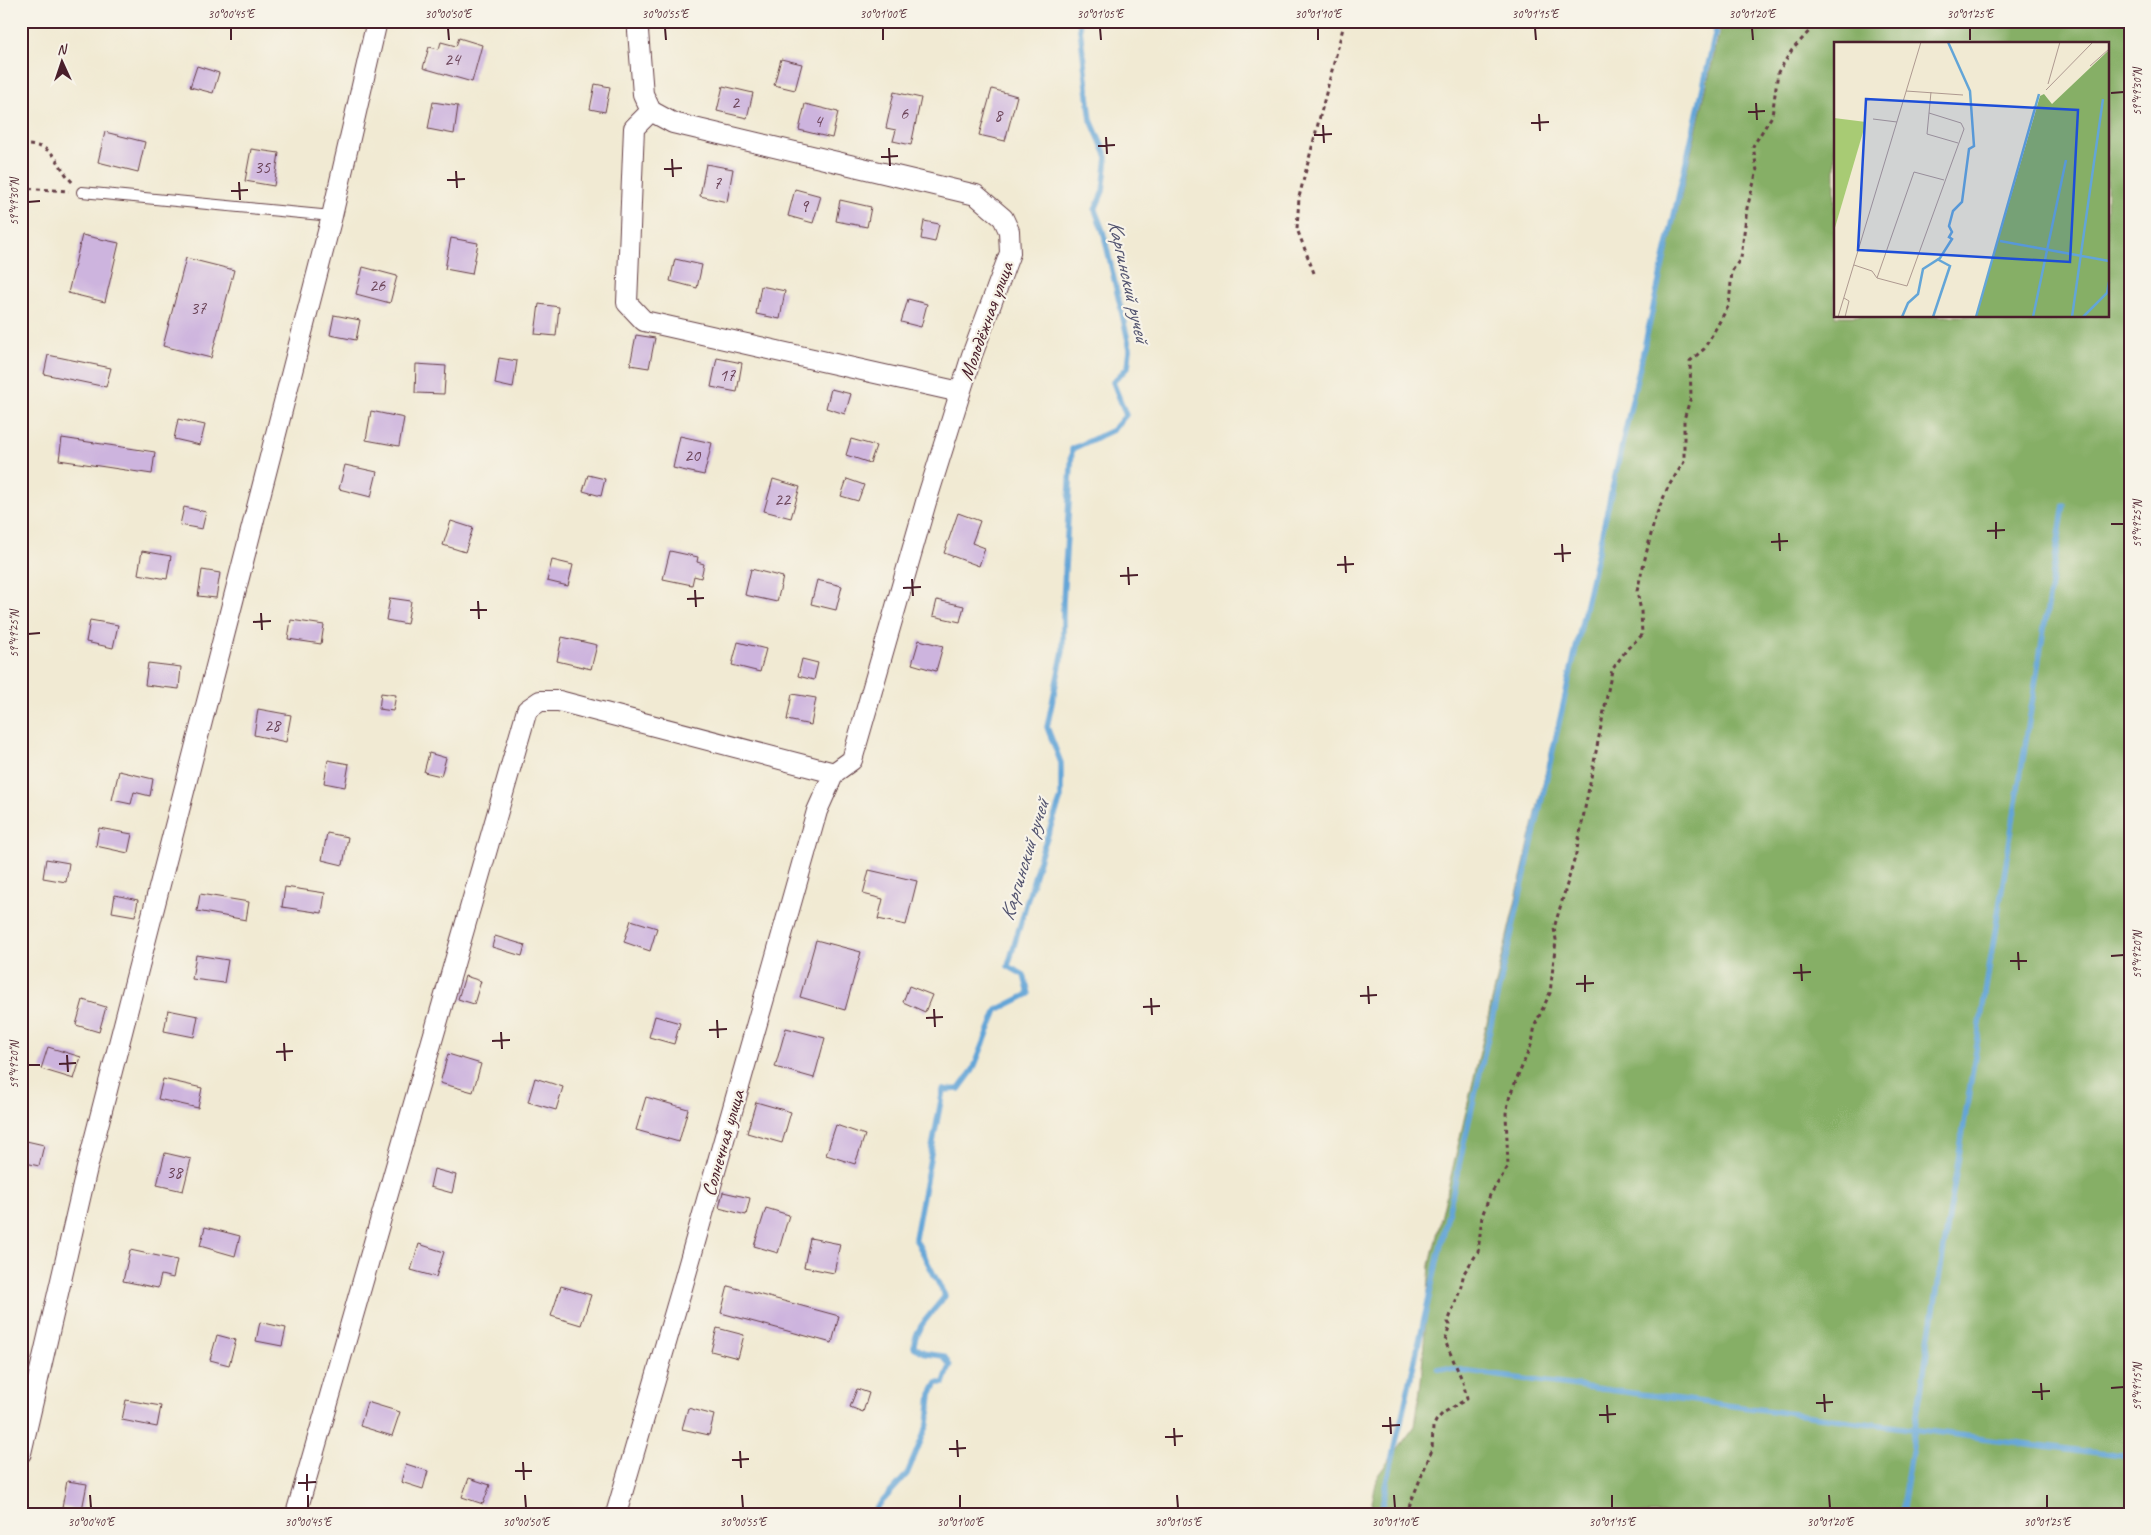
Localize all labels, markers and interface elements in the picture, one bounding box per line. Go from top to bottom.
text: 30°00'45"E [208,6,256,22]
text: 30°00'50"E [425,6,473,22]
text: 30°00'55"E [642,6,690,22]
text: 30°01'00"E [860,6,908,22]
text: 30°01'05"E [1077,6,1125,22]
text: 30°01'10"E [1295,6,1343,22]
text: 30°01'15"E [1512,6,1560,22]
text: 30°01'20"E [1729,6,1777,22]
text: 30°01'25"E [1947,6,1995,22]
north arrow [38,38,88,88]
text: N [57,41,68,58]
inset map [1834,42,2108,318]
house number: 24 [444,48,462,70]
text: 59°49'30"N [2129,67,2145,116]
house number: 2 [731,91,741,113]
house number: 6 [900,102,909,124]
house number: 8 [994,104,1004,126]
house number: 4 [814,110,824,132]
house number: 35 [254,156,271,178]
house number: 7 [713,172,722,194]
text: 59°49'30"N [6,177,22,226]
house number: 9 [800,195,810,217]
water label: Каргинский ручей [1102,217,1157,349]
street label: Молодёжная улица [953,257,1020,383]
house number: 26 [369,274,386,296]
house number: 37 [190,297,207,319]
house number: 17 [719,364,736,386]
house number: 20 [684,444,702,466]
house number: 22 [774,488,792,510]
text: 59°49'25"N [2129,499,2145,548]
text: 59°49'25"N [6,609,22,658]
house number: 28 [264,714,282,736]
water label: Каргинский ручей [993,792,1056,923]
text: 59°49'20"N [2129,930,2145,979]
text: 59°49'20"N [6,1040,22,1089]
street label: Солнечная улица [696,1086,750,1199]
house number: 38 [166,1161,184,1183]
text: 59°49'15"N [2129,1362,2145,1411]
text: 30°00'40"E [68,1514,116,1530]
text: 30°00'45"E [285,1514,333,1530]
text: 30°00'50"E [503,1514,551,1530]
text: 30°00'55"E [720,1514,768,1530]
text: 30°01'00"E [937,1514,985,1530]
text: 30°01'05"E [1155,1514,1203,1530]
text: 30°01'10"E [1372,1514,1420,1530]
text: 30°01'15"E [1589,1514,1637,1530]
text: 30°01'20"E [1807,1514,1855,1530]
text: 30°01'25"E [2024,1514,2072,1530]

